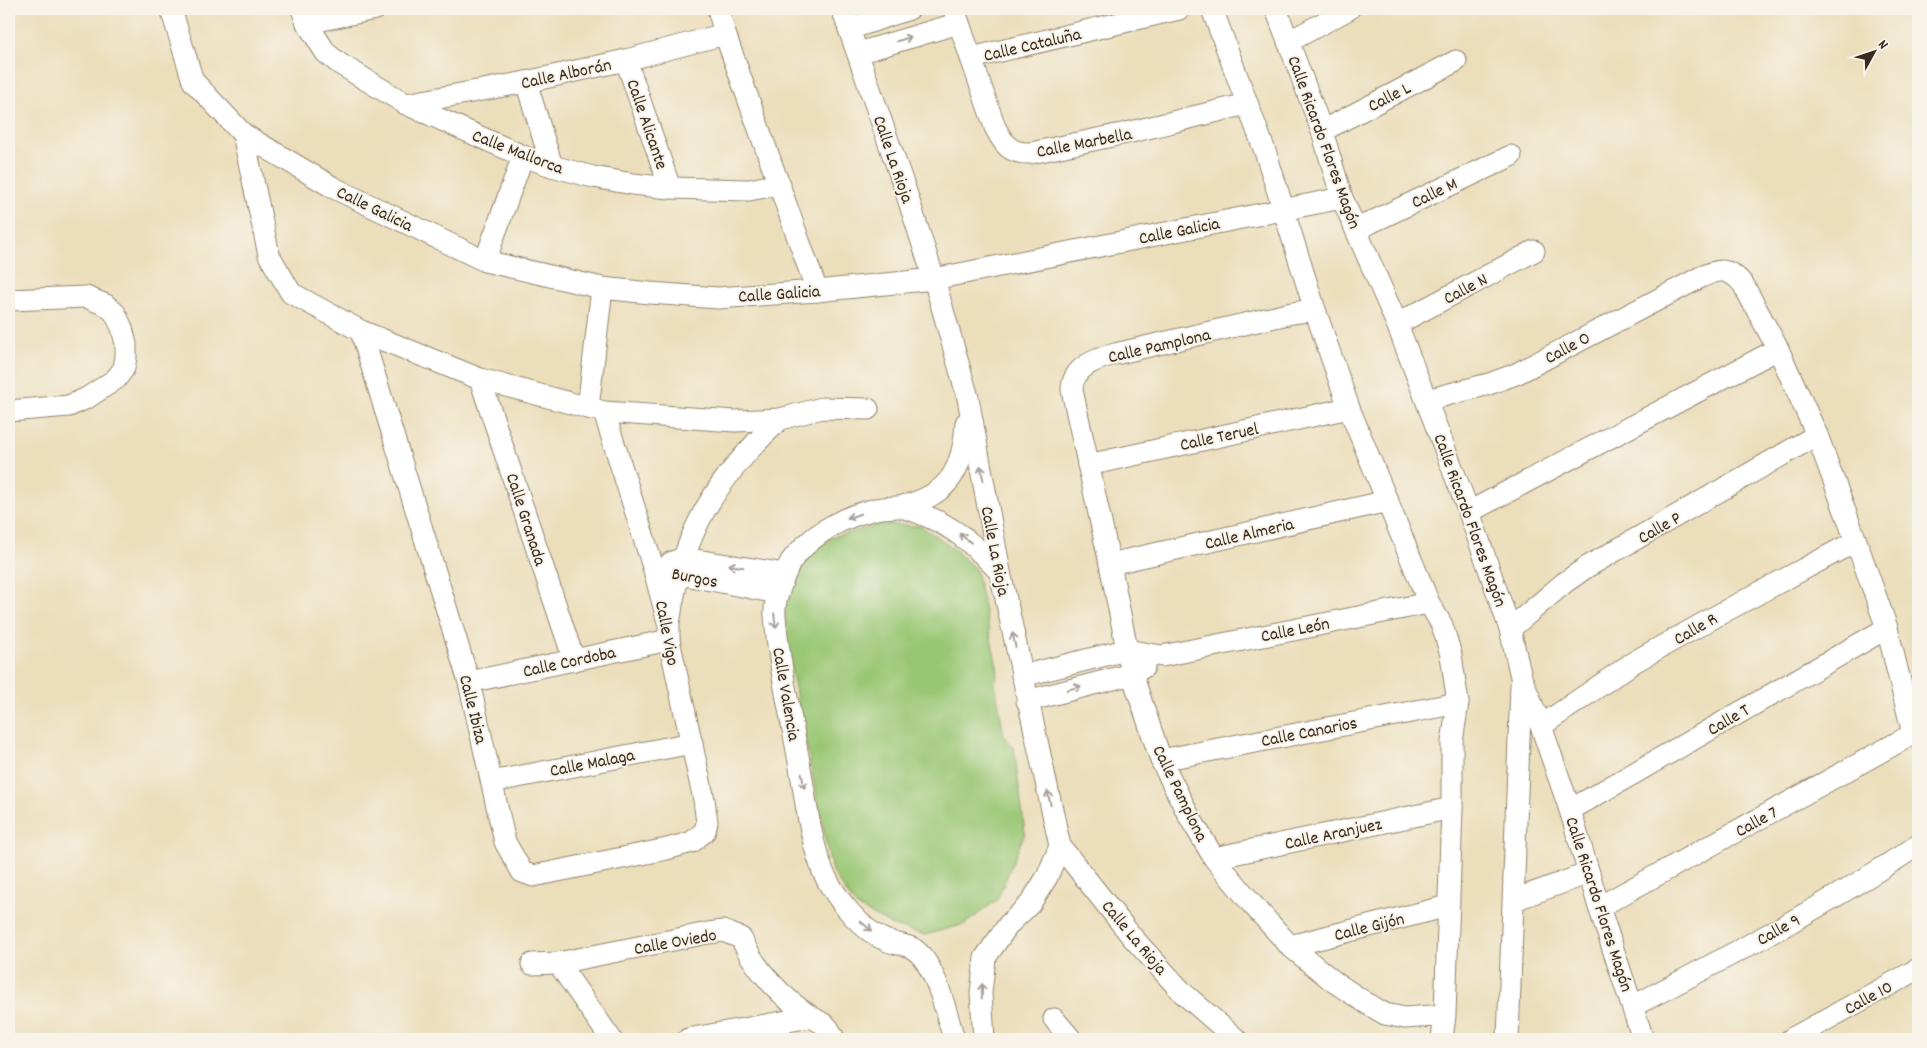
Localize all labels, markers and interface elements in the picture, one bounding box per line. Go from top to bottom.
street label: Calle Cataluña [981,23,1084,70]
north arrow [1850,28,1900,78]
one-way arrow [896,34,912,44]
text: N [1873,36,1892,54]
street label: Calle Ricardo Flores Magón [1280,53,1366,233]
street label: Calle Alborán [519,54,614,97]
street label: Calle Alicante [619,76,673,173]
street label: Calle L [1364,77,1417,120]
street label: Calle La Rioja [865,113,918,207]
street label: Calle Marbella [1035,123,1135,166]
street label: Calle Mallorca [468,124,567,182]
street label: Calle M [1408,172,1462,216]
street label: Calle Galicia [332,181,417,240]
street label: Calle Galicia [1137,212,1223,253]
street label: Calle N [1440,268,1493,312]
street label: Calle Galicia [737,280,822,311]
street label: Calle Pamplona [1106,323,1214,371]
street label: Calle O [1541,327,1595,372]
street label: Calle Teruel [1178,418,1262,459]
street label: Calle Ricardo Flores Magón [1426,431,1512,611]
one-way arrow [976,465,986,481]
street label: Calle Granada [498,470,551,570]
street label: Calle La Rioja [973,504,1015,599]
street label: Calle P [1634,507,1686,552]
one-way arrow [847,512,862,521]
street label: Calle Almeria [1203,513,1297,558]
one-way arrow [959,533,972,544]
one-way arrow [729,561,745,571]
street label: Burgos [669,563,720,596]
street label: Calle Vigo [647,599,684,668]
street label: Calle R [1670,608,1723,653]
one-way arrow [771,613,781,629]
street label: Calle León [1259,613,1332,650]
one-way arrow [1009,632,1019,648]
street label: Calle Cordoba [521,641,619,685]
street label: Calle Valencia [764,646,805,744]
street label: Calle Ibiza [451,673,492,747]
one-way arrow [1066,683,1082,692]
street label: Calle T [1703,699,1755,743]
street label: Calle Canarios [1259,712,1360,755]
street label: Calle Pamplona [1145,742,1213,847]
street label: Calle Malaga [548,744,638,785]
one-way arrow [798,773,808,789]
one-way arrow [1044,791,1054,807]
street label: Calle 7 [1732,801,1783,845]
street label: Calle Aranjuez [1283,813,1384,858]
street label: Calle Ricardo Flores Magón [1557,814,1638,996]
street label: Calle La Rioja [1094,896,1172,982]
street label: Calle Gijón [1332,908,1407,949]
street label: Calle 9 [1753,909,1805,953]
one-way arrow [859,920,872,931]
street label: Calle Oviedo [632,924,719,963]
street label: Calle 10 [1841,976,1898,1023]
one-way arrow [977,983,986,999]

